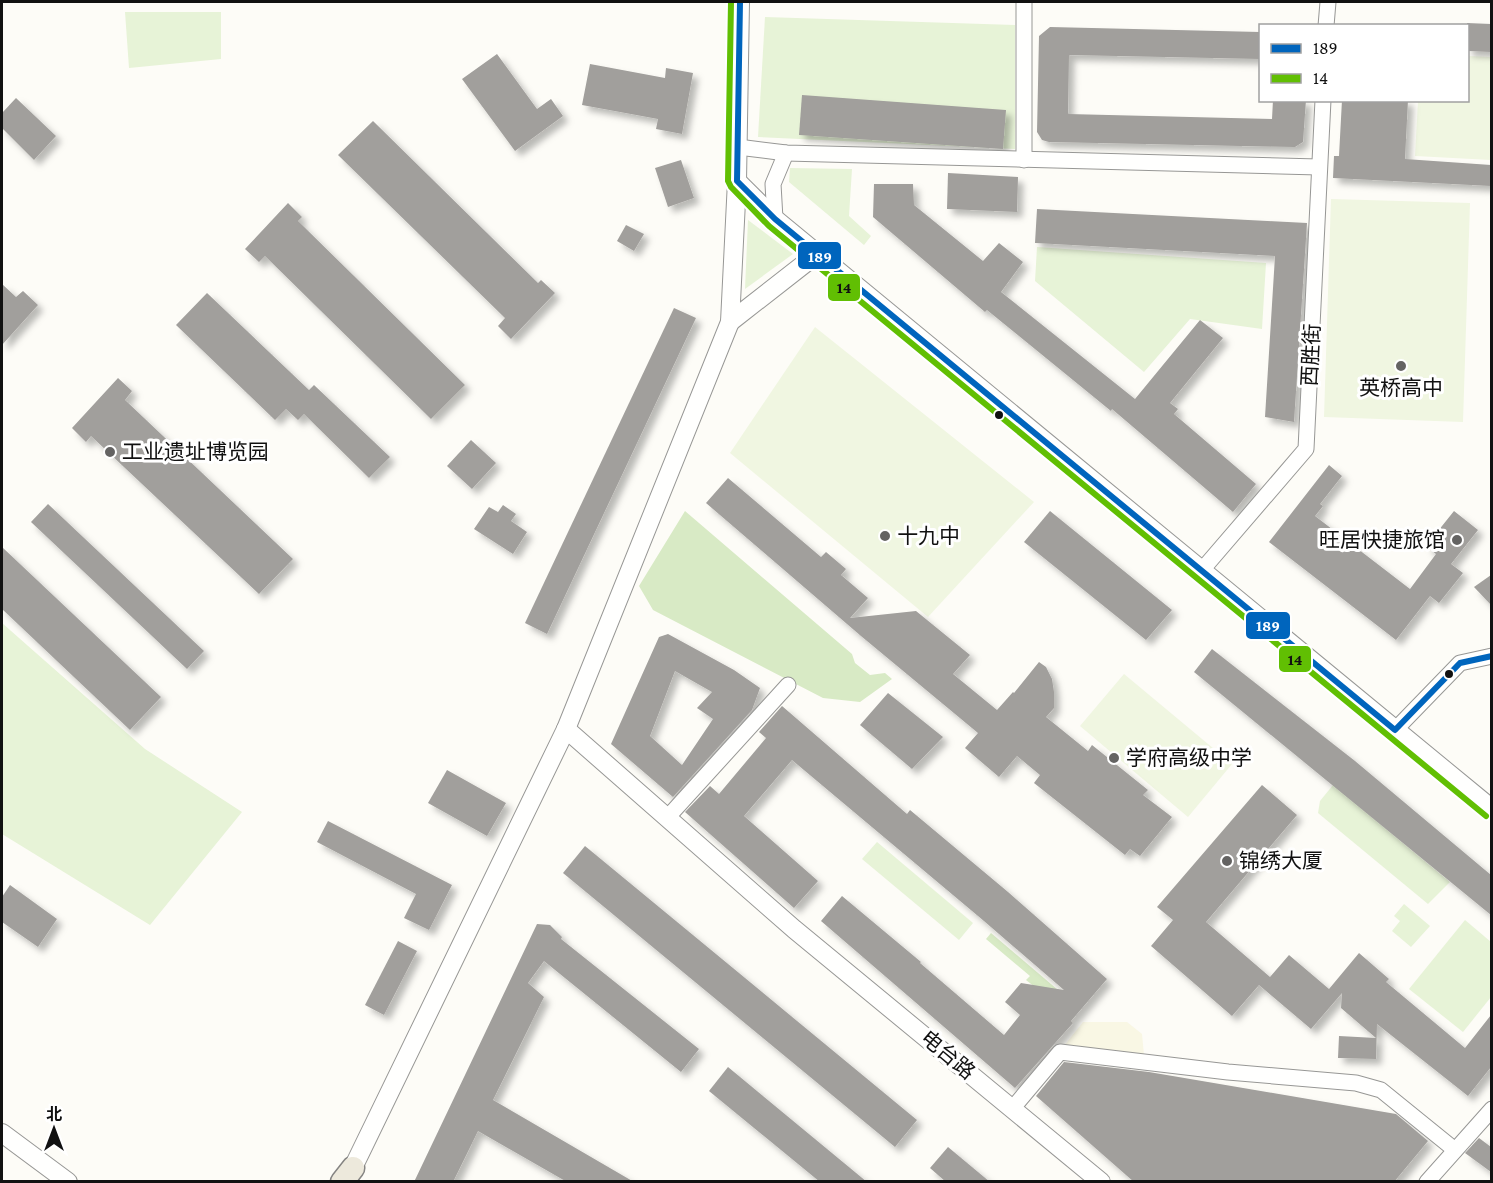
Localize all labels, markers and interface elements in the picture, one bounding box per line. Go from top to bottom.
legend [1259,24,1469,102]
text: 189 [1313,38,1338,58]
text: 14 [1313,68,1328,88]
line badge: 189 [797,241,842,270]
text: 189 [808,248,832,265]
line badge: 14 [827,273,861,302]
text: 14 [837,279,852,296]
street label: 西胜街 [1297,323,1325,387]
marker: 英桥高中 [1394,359,1408,373]
place label: 英桥高中 [1359,376,1443,400]
unlabelled marker [993,409,1005,421]
place label: 工业遗址博览园 [122,440,269,464]
marker: 工业遗址博览园 [103,445,117,459]
place label: 十九中 [897,524,960,548]
place label: 旺居快捷旅馆 [1319,528,1445,552]
marker: 十九中 [878,529,892,543]
marker: 旺居快捷旅馆 [1450,533,1464,547]
line badge: 189 [1245,611,1291,640]
text: 189 [1256,617,1280,634]
line badge: 14 [1278,645,1312,673]
text: 14 [1288,651,1303,668]
unlabelled marker [1443,668,1455,680]
place label: 学府高级中学 [1126,746,1252,770]
marker: 学府高级中学 [1107,751,1121,765]
place label: 锦绣大厦 [1239,849,1323,873]
marker: 锦绣大厦 [1220,854,1234,868]
street label: 电台路 [916,1026,980,1084]
north arrow [24,1099,84,1159]
text: 北 [46,1106,62,1123]

